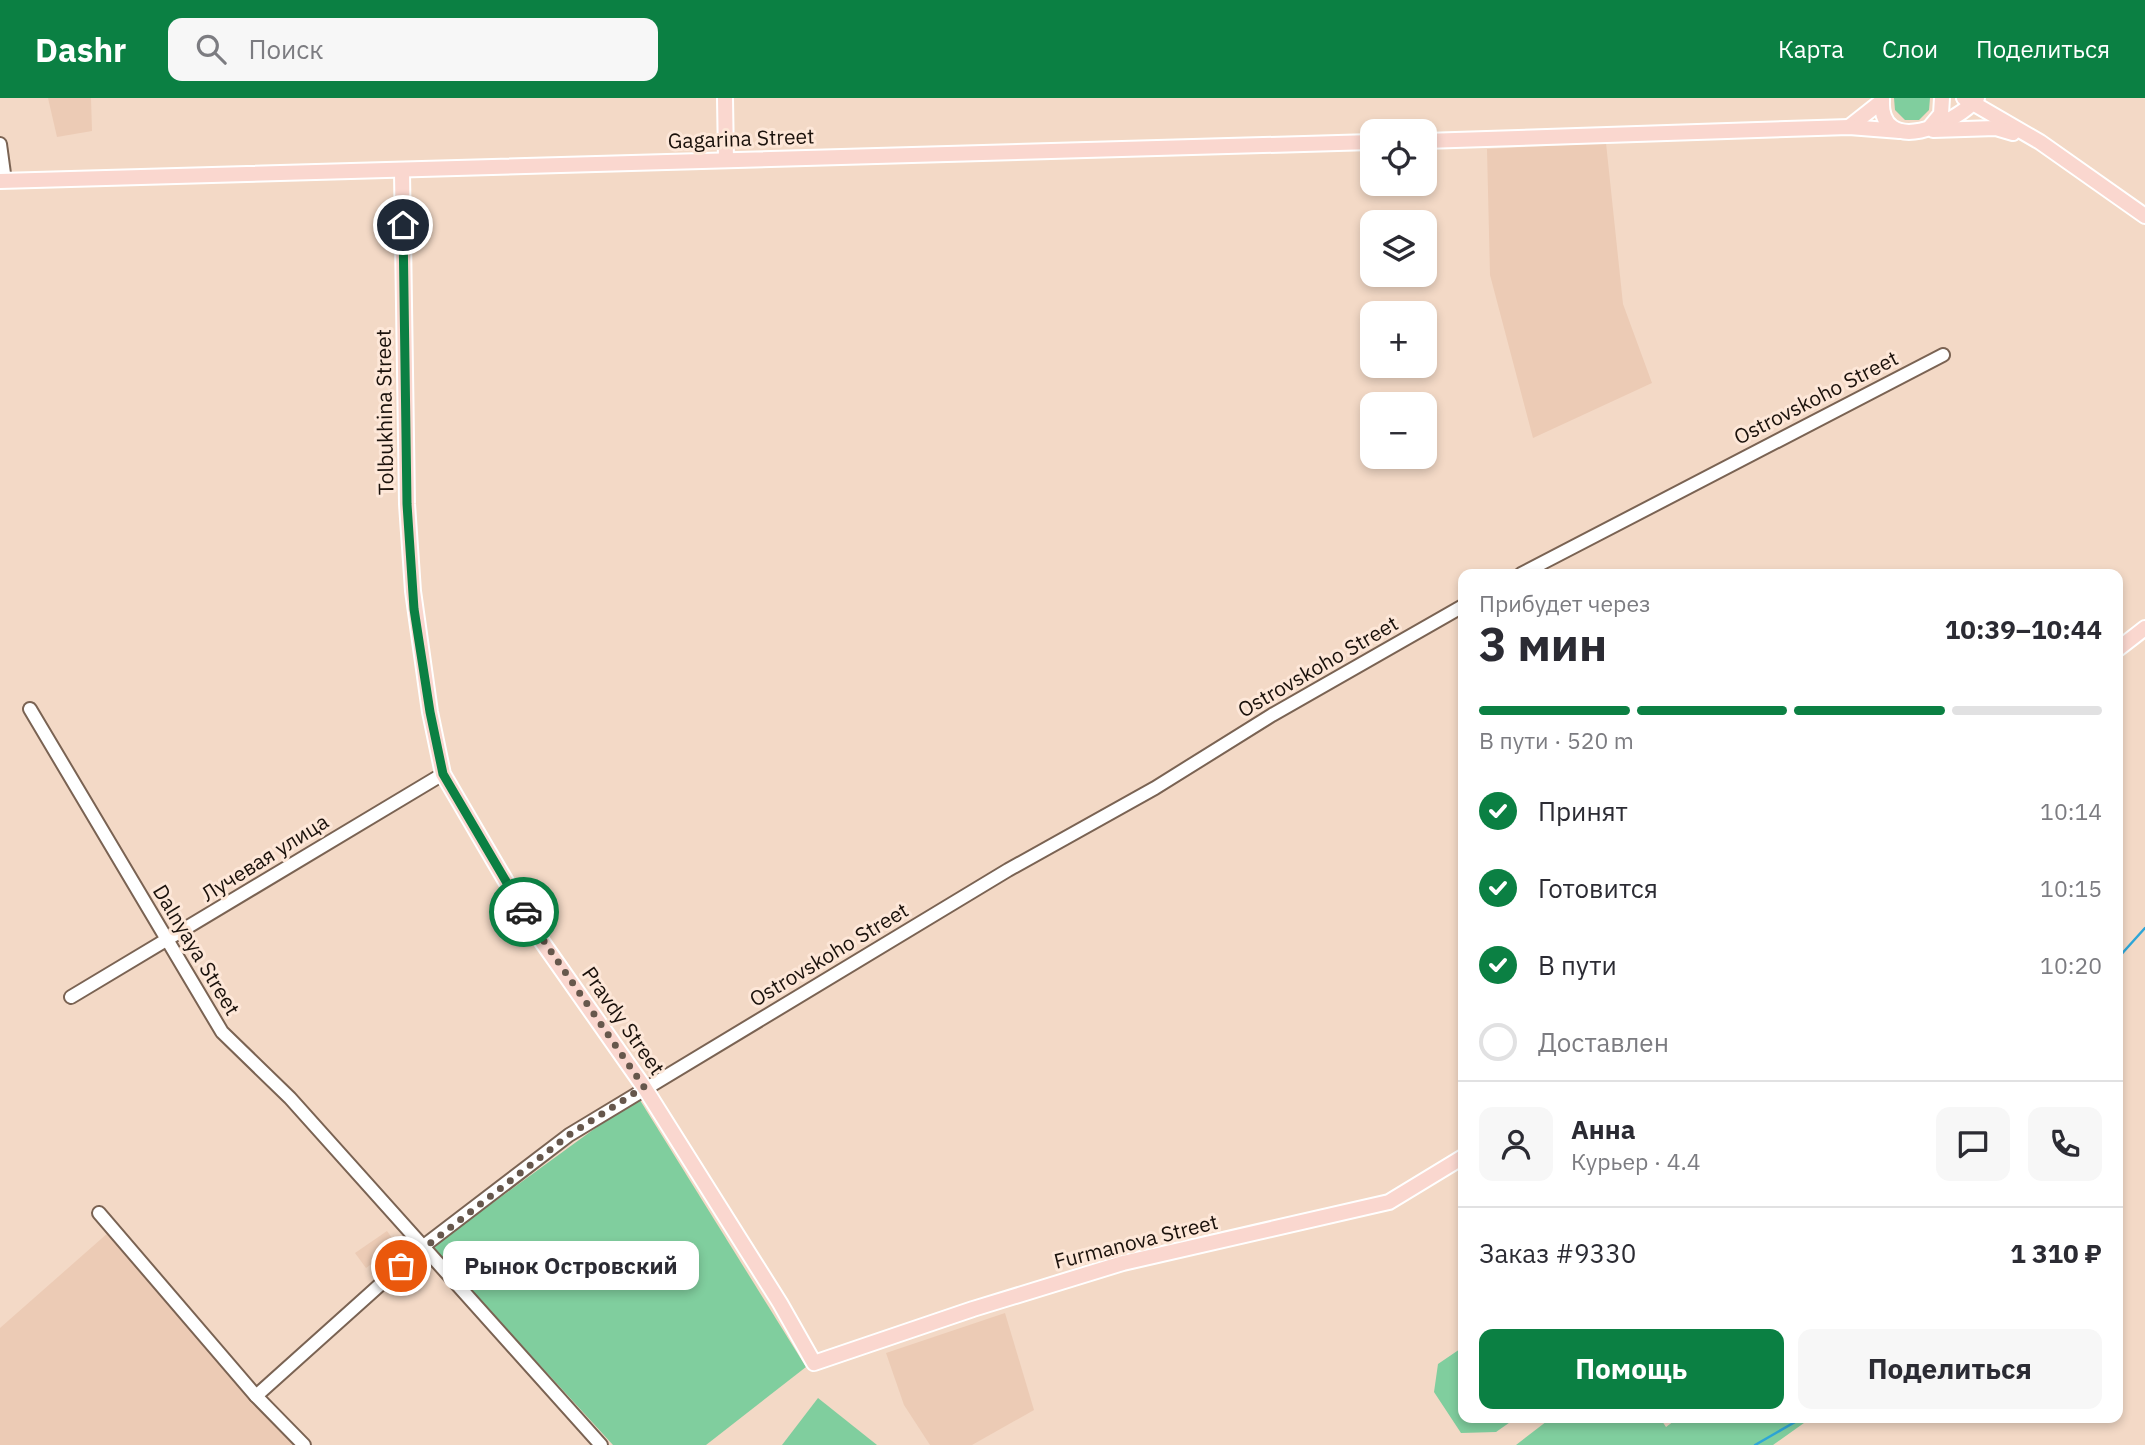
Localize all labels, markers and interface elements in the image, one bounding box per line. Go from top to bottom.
search box [168,18,658,81]
text: Dashr [35,28,126,71]
icon: search [192,30,230,68]
text: Поиск [248,32,324,66]
text: Карта [1778,33,1844,65]
text: Слои [1882,33,1938,65]
text: Поделиться [1976,33,2110,65]
map controls [1360,119,1437,469]
button: locate [1360,119,1437,196]
street label: Gagarina Street [667,121,815,155]
pin [373,195,433,255]
icon: home [384,206,422,244]
button: layers [1360,210,1437,287]
button: + [1360,301,1437,378]
street label: Tolbukhina Street [369,329,399,495]
street label: Ostrovskoho Street [1729,344,1902,451]
button: − [1360,392,1437,469]
text: Прибудет через [1479,588,1651,618]
street label: Ostrovskoho Street [1232,609,1403,723]
text: 10:39–10:44 [1945,612,2102,646]
text: 3 мин [1479,614,1607,674]
text: В пути · 520 m [1479,725,1634,755]
icon: check [1479,792,1517,830]
text: Принят [1538,794,1628,828]
text: 10:14 [2040,796,2102,826]
street label: Лучевая улица [196,807,333,907]
icon: check [1479,869,1517,907]
text: Готовится [1538,871,1658,905]
text: 10:15 [2040,873,2102,903]
courier [489,877,559,947]
street label: Dalnyaya Street [147,879,247,1020]
icon: car [505,893,543,931]
street label: Ostrovskoho Street [744,896,913,1013]
icon: check [1479,946,1517,984]
text: В пути [1538,948,1617,982]
text: 10:20 [2040,950,2102,980]
street label: Pravdy Street [576,961,672,1080]
text: Доставлен [1538,1025,1669,1059]
button: person [1479,1107,1553,1181]
button: chat [1936,1107,2010,1181]
button: phone [2028,1107,2102,1181]
text: Анна [1571,1112,1635,1146]
text: Курьер · 4.4 [1571,1146,1701,1176]
street label: Furmanova Street [1051,1207,1221,1275]
pin [371,1236,431,1296]
text: Заказ #9330 [1479,1236,1636,1270]
text: 1 310 ₽ [2010,1236,2102,1270]
callout: Рынок Островский [443,1242,698,1290]
icon: bag [382,1247,420,1285]
text: Рынок Островский [464,1250,678,1280]
button: Помощь [1479,1329,1784,1409]
button: Поделиться [1798,1329,2102,1409]

